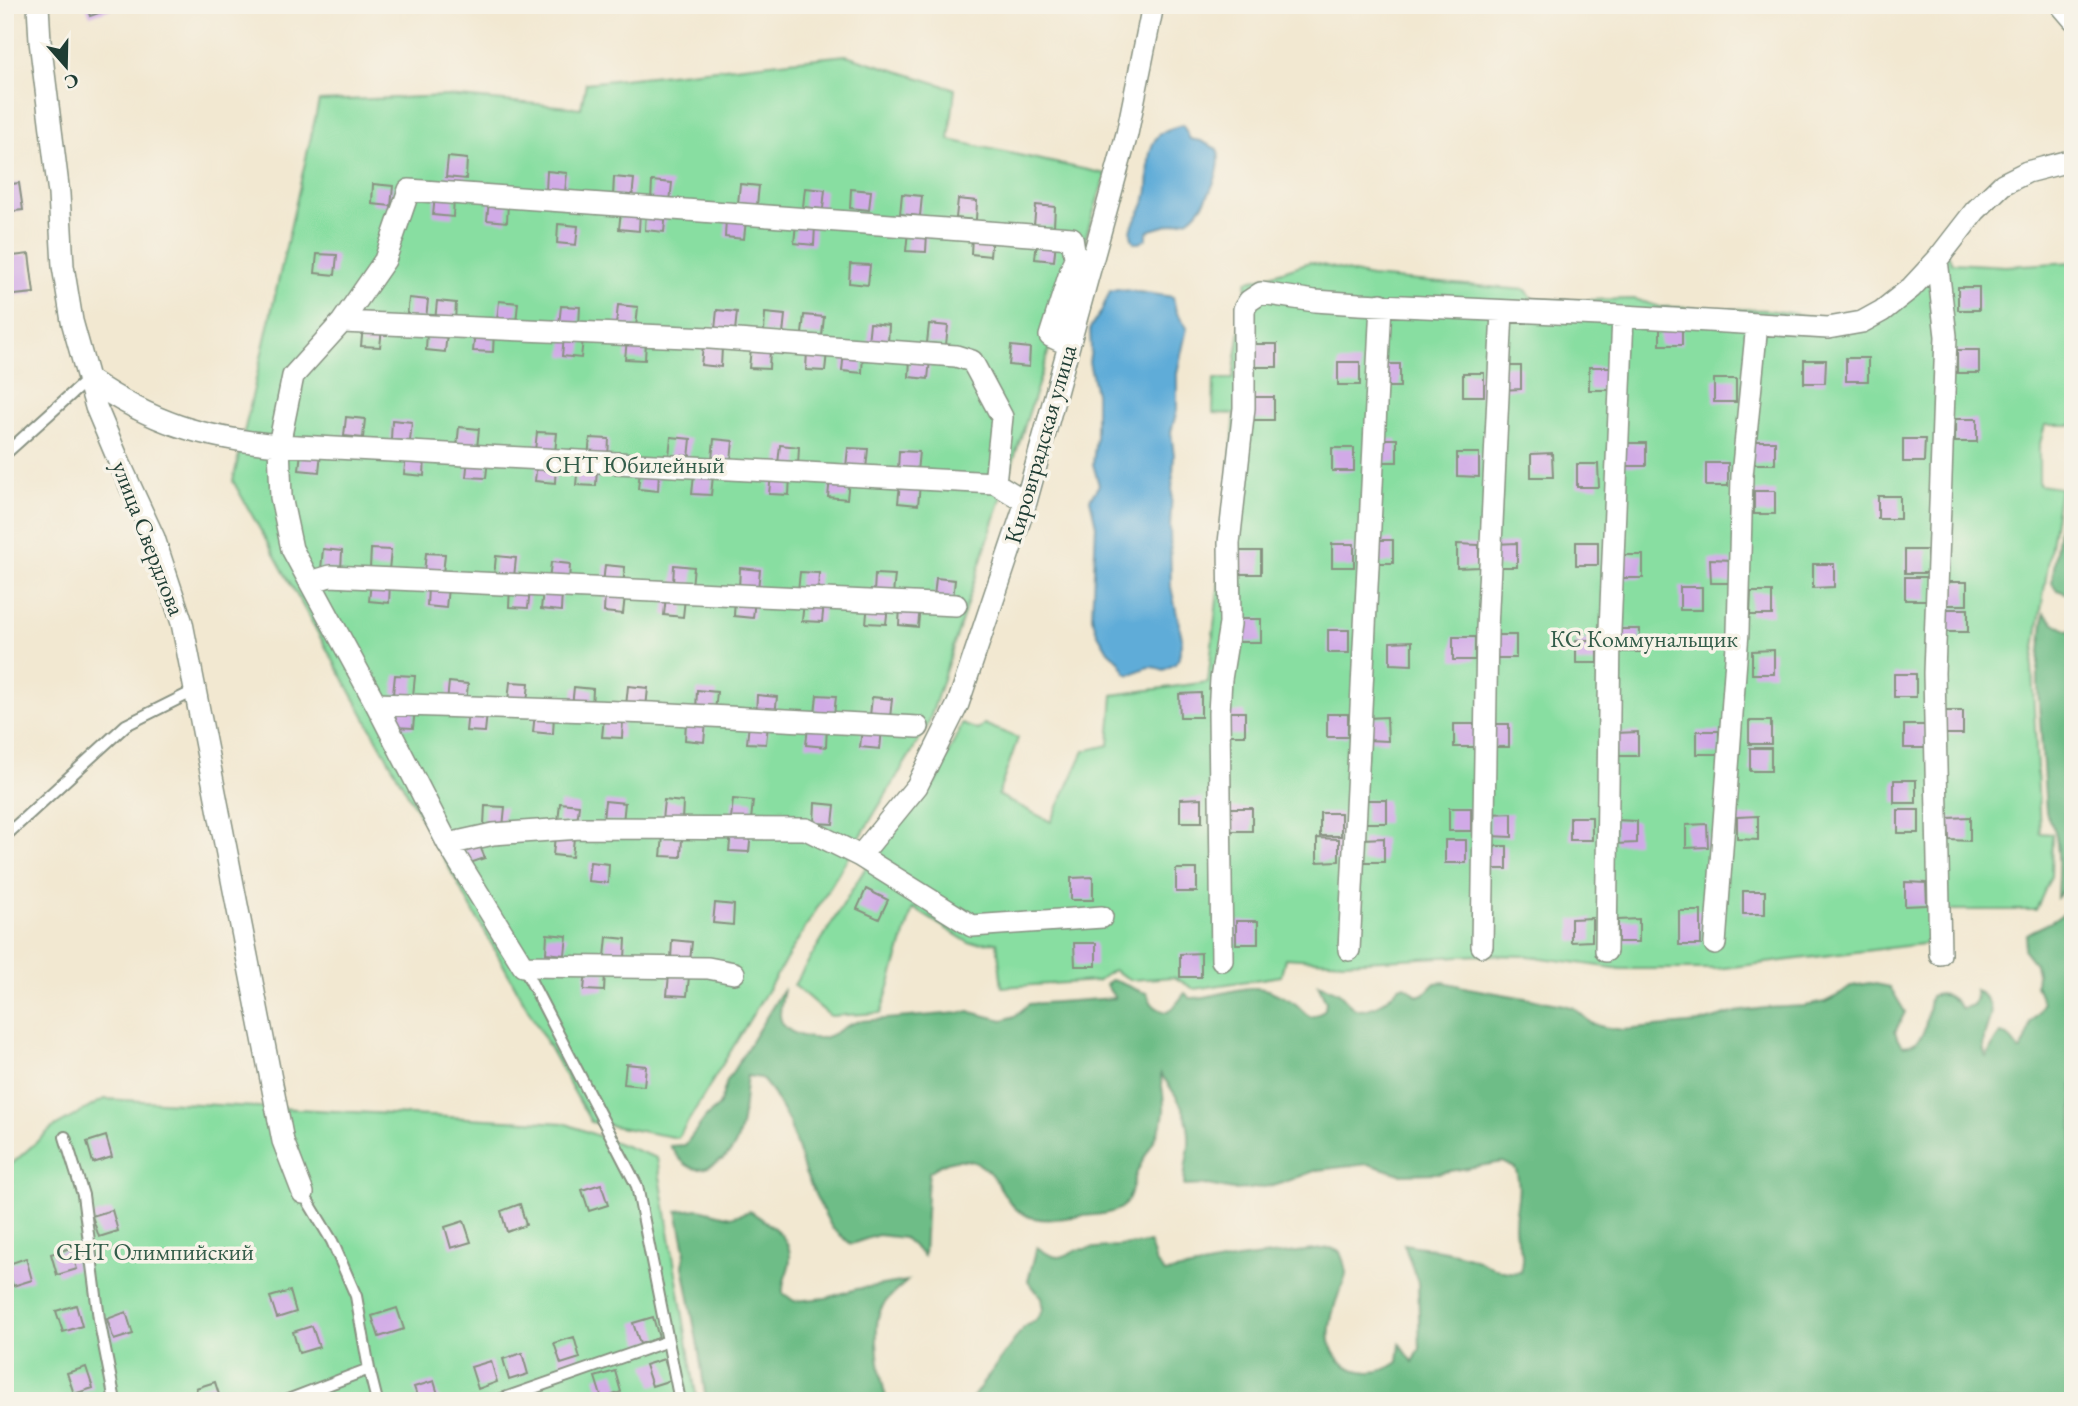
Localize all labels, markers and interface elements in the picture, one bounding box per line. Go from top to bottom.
north arrow [32,32,102,102]
text: С [61,67,82,96]
street label: Кировградская улица [997,340,1083,547]
park label: СНТ Юбилейный [545,449,725,480]
street label: улица Свердлова [105,456,193,620]
park label: КС Коммунальщик [1550,623,1738,654]
park label: СНТ Олимпийский [56,1236,254,1267]

